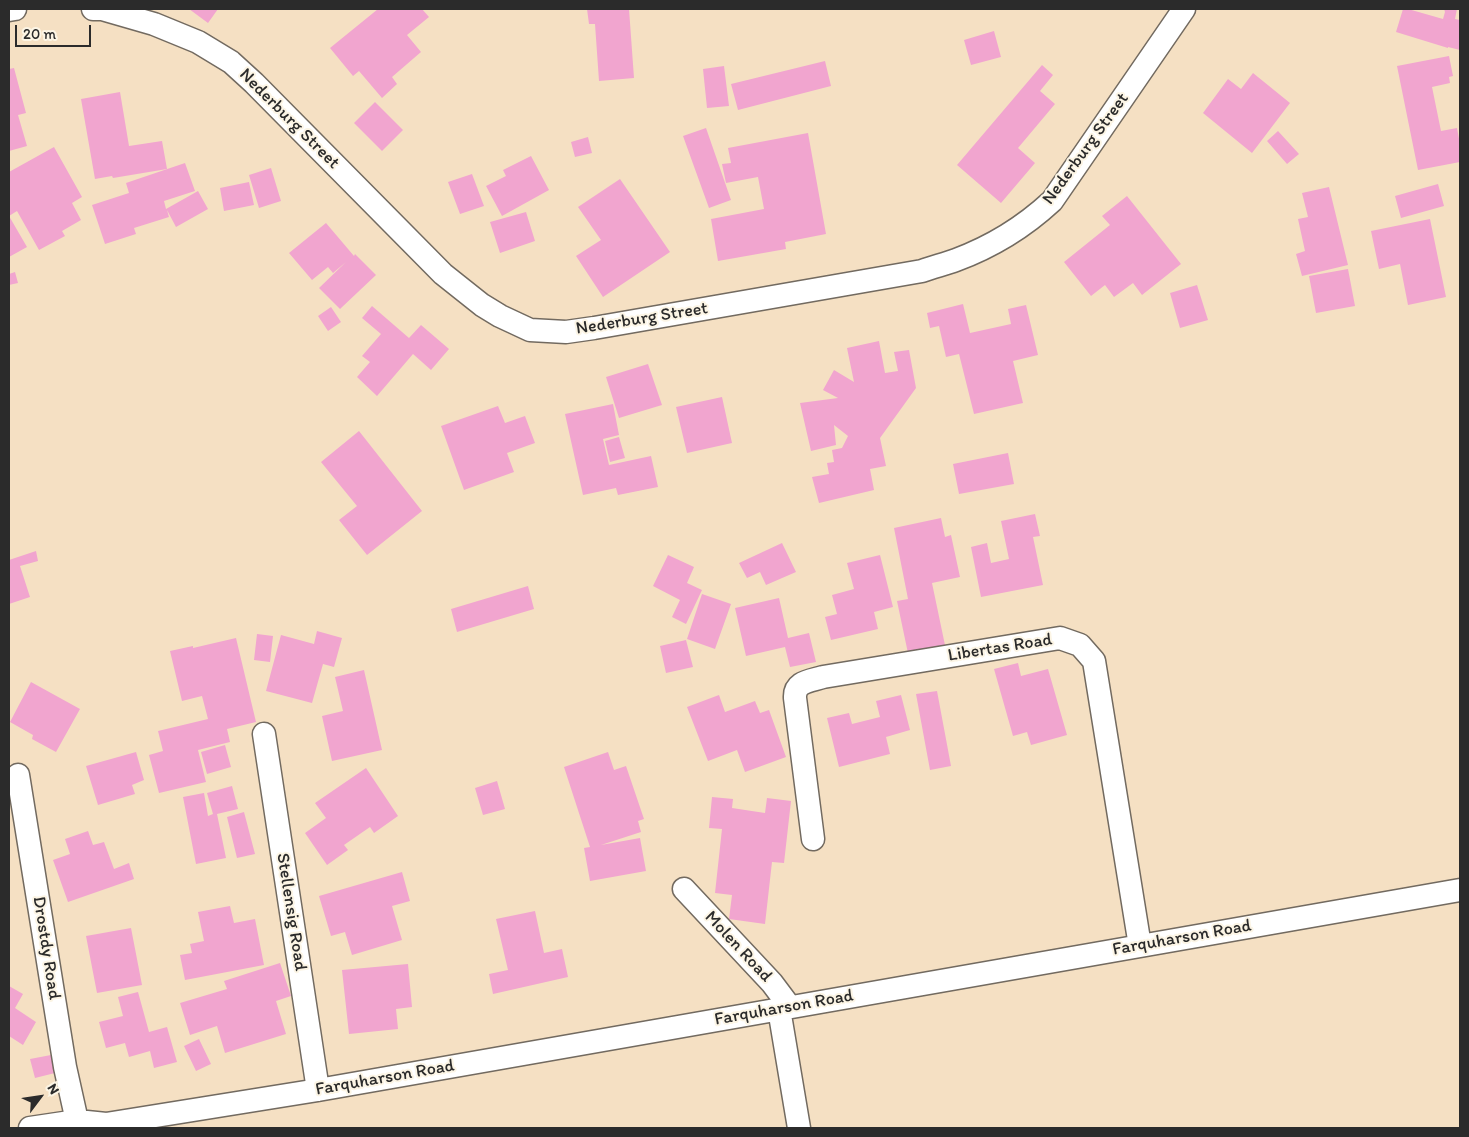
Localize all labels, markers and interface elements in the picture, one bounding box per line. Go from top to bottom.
scale bar [18,15,94,47]
text: 20 m [23,25,56,43]
street label: Nederburg Street [234,64,344,174]
street label: Nederburg Street [1038,89,1134,209]
street label: Nederburg Street [574,298,710,340]
street label: Libertas Road [946,629,1054,667]
street label: Stellensig Road [271,852,311,972]
street label: Drostdy Road [27,895,65,1001]
street label: Molen Road [700,907,776,987]
street label: Farquharson Road [1111,915,1253,961]
street label: Farquharson Road [713,985,855,1031]
street label: Farquharson Road [314,1055,456,1101]
north arrow [15,1072,65,1122]
text: N [44,1081,63,1097]

